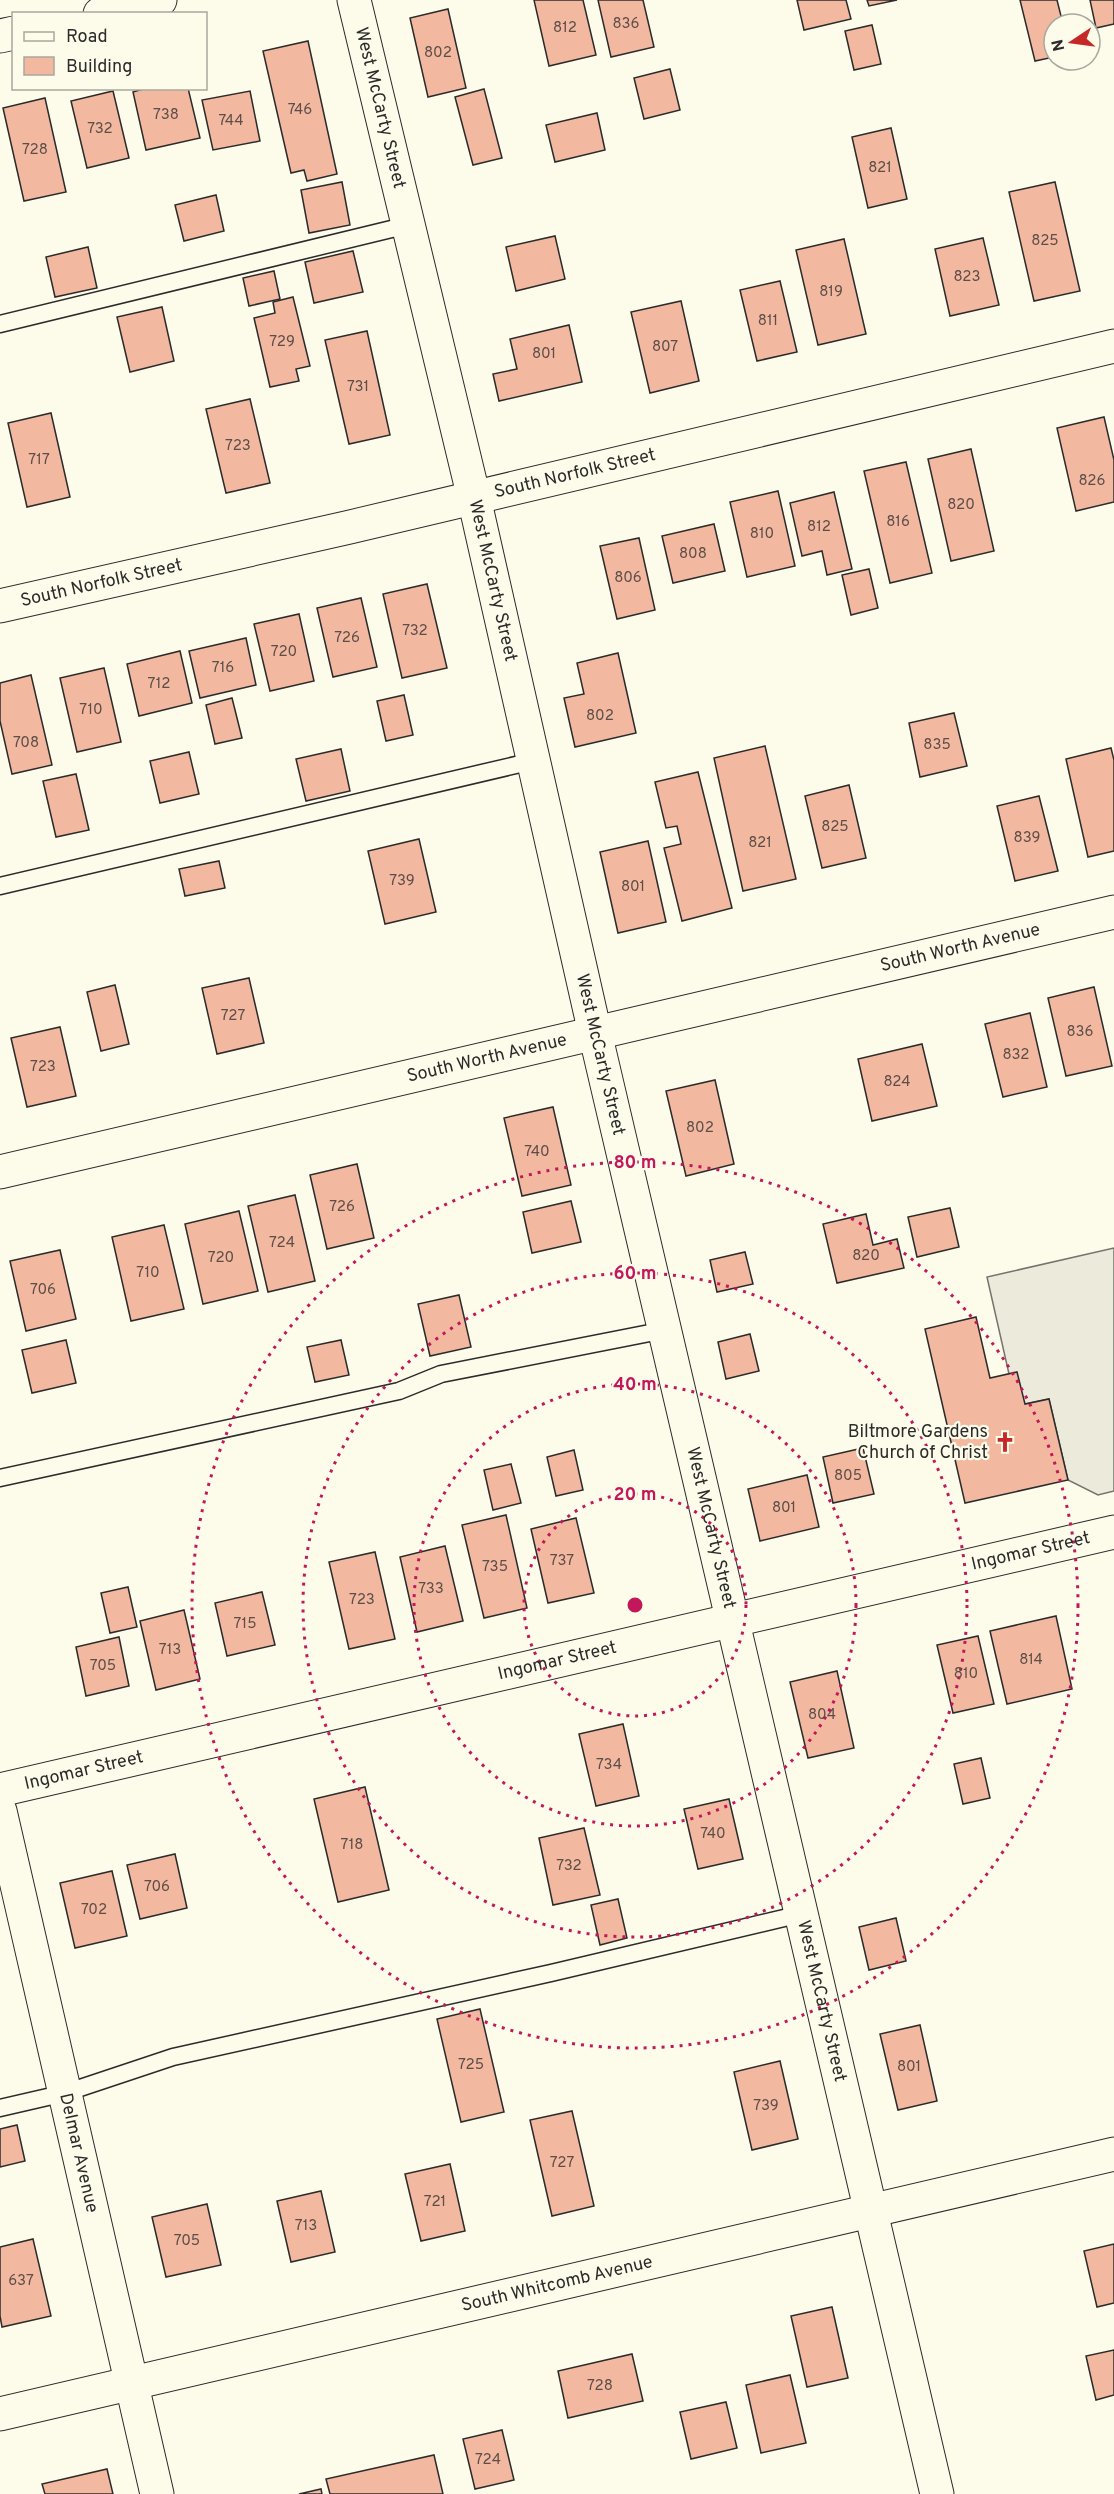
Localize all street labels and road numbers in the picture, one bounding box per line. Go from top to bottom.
street label: West McCarty Street [349,25,411,191]
street label: South Norfolk Street [492,443,658,504]
street label: West McCarty Street [463,498,522,664]
street label: South Norfolk Street [18,554,185,612]
street label: South Worth Avenue [878,918,1042,978]
street label: West McCarty Street [570,972,630,1138]
street label: South Worth Avenue [405,1029,569,1088]
street label: West McCarty Street [681,1445,741,1611]
street label: Ingomar Street [969,1526,1092,1576]
street label: Ingomar Street [496,1636,619,1686]
street label: Ingomar Street [22,1746,146,1795]
street label: West McCarty Street [792,1918,852,2084]
street label: Delmar Avenue [54,2091,104,2215]
street label: South Whitcomb Avenue [459,2251,655,2317]

